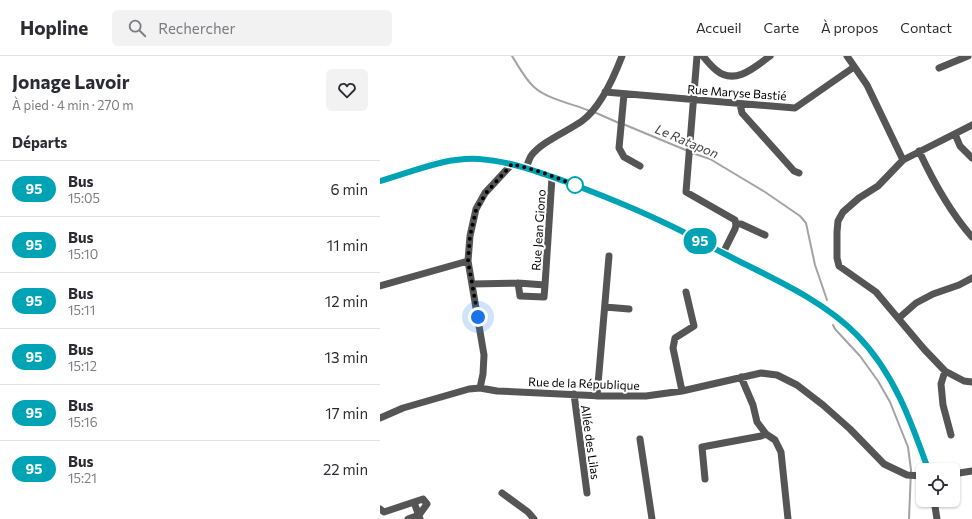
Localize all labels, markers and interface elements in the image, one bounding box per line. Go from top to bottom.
search box [112,10,392,46]
text: Hopline [20,16,88,39]
icon: search [126,17,148,39]
text: Rechercher [158,19,235,37]
text: Accueil [696,19,742,36]
text: Carte [764,19,799,36]
text: À propos [821,19,878,36]
text: Contact [900,19,952,36]
button: heart [326,69,368,111]
text: Jonage Lavoir [12,70,130,93]
street label: Rue Maryse Bastié [687,82,787,102]
text: À pied · 4 min · 270 m [12,97,134,113]
water label: Le Ratapon [653,120,721,162]
text: Départs [12,133,67,151]
text: Bus [68,172,93,190]
unlabelled marker [566,176,584,194]
text: 95 [26,180,42,197]
text: 6 min [330,180,368,198]
street label: Rue Jean Giono [528,189,549,271]
text: 15:05 [68,190,100,206]
text: Bus [68,228,93,246]
line badge: 95 [682,228,718,254]
text: 95 [692,232,708,249]
text: 95 [26,236,42,253]
text: 11 min [327,236,368,254]
text: 15:10 [68,246,98,262]
text: Bus [68,284,93,302]
text: 95 [26,292,42,309]
text: 12 min [325,292,368,310]
text: 15:11 [68,302,95,318]
your location [468,307,488,327]
text: Bus [68,340,93,358]
text: 95 [26,348,42,365]
text: 13 min [325,348,368,366]
text: 15:12 [68,358,97,374]
street label: Rue de la République [528,374,640,392]
text: Bus [68,396,93,414]
text: 95 [26,404,42,421]
text: 17 min [325,404,368,422]
street label: Allée des Lilas [579,404,603,480]
text: 15:16 [68,414,98,430]
text: Bus [68,452,93,470]
text: 95 [26,460,42,477]
text: 22 min [323,460,368,478]
map controls [916,463,960,507]
button: locate [916,463,960,507]
text: 15:21 [68,470,97,486]

